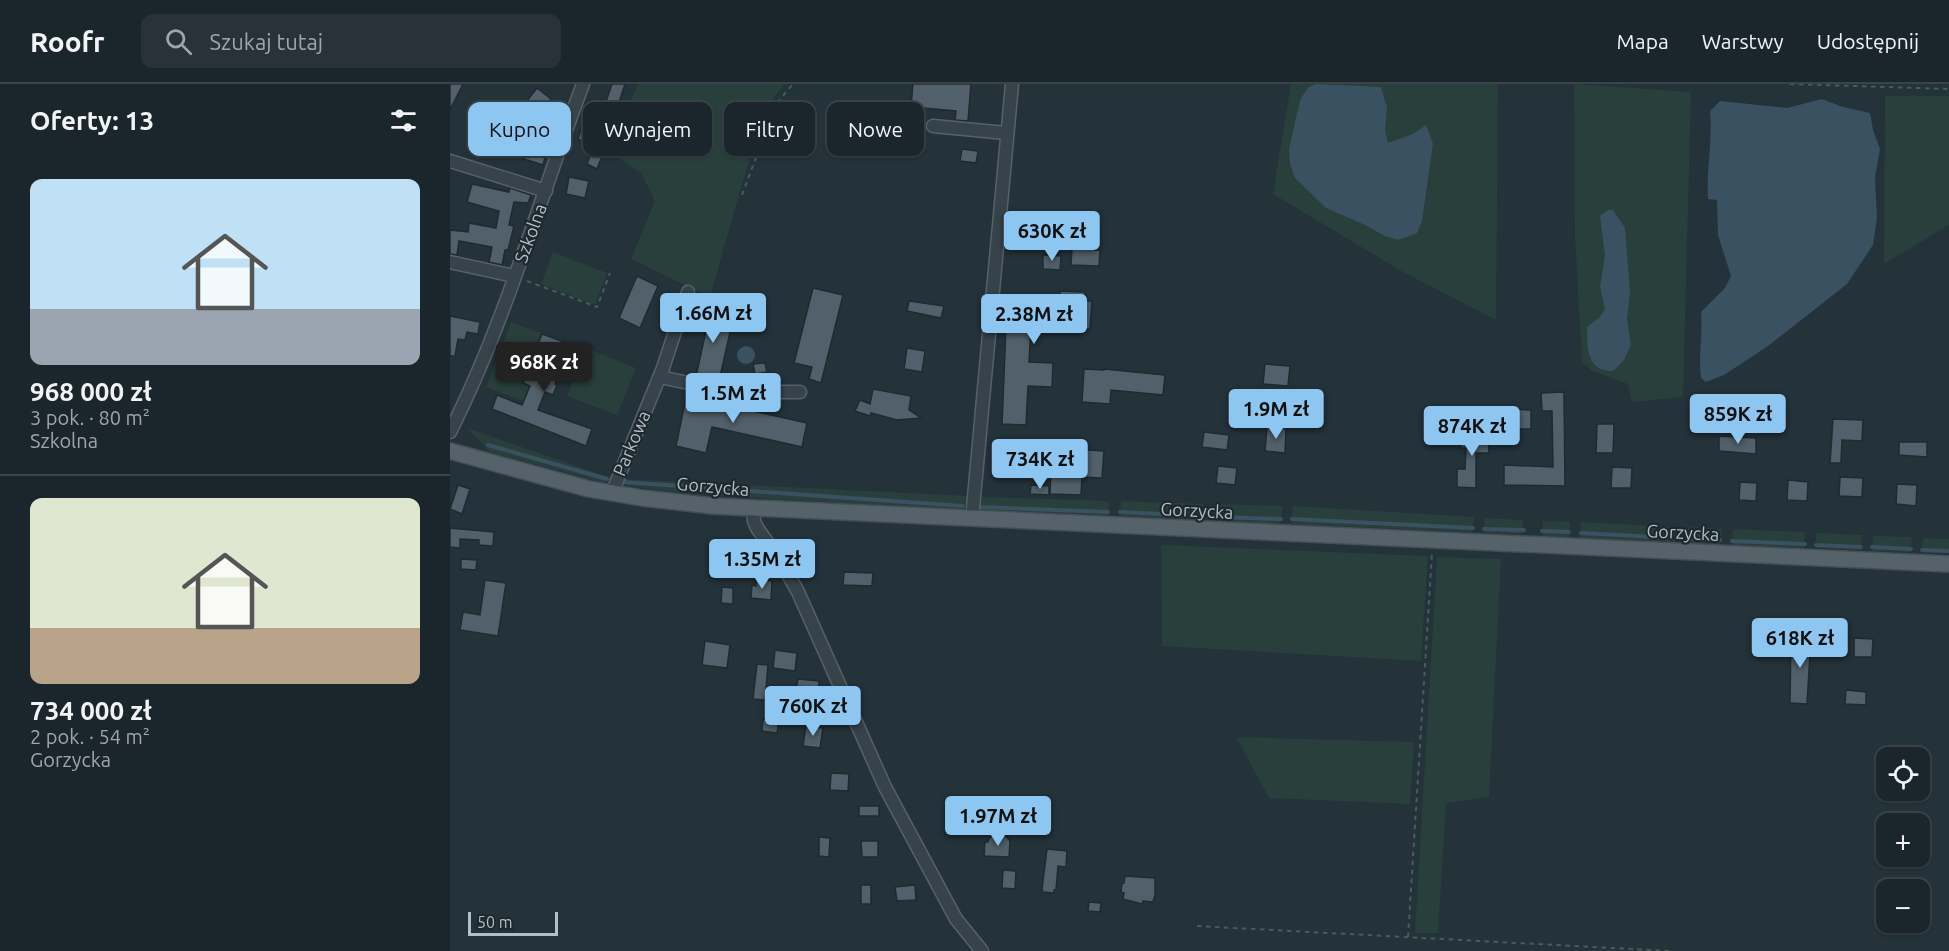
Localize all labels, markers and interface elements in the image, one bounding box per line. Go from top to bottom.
search box [141,14,561,68]
icon: search [162,25,195,58]
text: Roofr [30,26,105,57]
text: Szukaj tutaj [210,29,323,54]
text: Mapa [1617,29,1669,53]
text: Warstwy [1702,29,1784,53]
text: Udostępnij [1817,29,1919,53]
chip: Kupno [468,102,571,156]
chip: Wynajem [583,102,712,156]
chip: Filtry [724,102,815,156]
chip: Nowe [827,102,924,156]
icon: filters [387,104,420,137]
text: Oferty: 13 [30,106,154,135]
street label: Szkolna [510,201,550,265]
pin: 630K zł [997,211,1107,262]
icon: home [171,218,279,326]
text: 630K zł [1018,219,1086,242]
pin: 1.66M zł [651,293,775,344]
pin: 2.38M zł [972,294,1096,345]
text: 1.66M zł [674,301,752,324]
text: 2.38M zł [995,302,1073,325]
pin: 968K zł [489,342,599,393]
text: 968K zł [510,350,578,373]
pin: 1.5M zł [678,373,788,424]
text: 968 000 zł [30,377,152,406]
text: 1.5M zł [700,381,766,404]
pin: 1.9M zł [1221,389,1331,440]
pin: 859K zł [1683,394,1793,445]
text: 1.9M zł [1243,397,1309,420]
text: 859K zł [1704,402,1772,425]
text: 3 pok. · 80 m² [30,406,150,429]
pin: 874K zł [1417,406,1527,457]
street label: Parkowa [608,407,654,479]
text: 874K zł [1438,414,1506,437]
text: Szkolna [30,429,98,452]
pin: 734K zł [985,439,1095,490]
text: 734K zł [1006,447,1074,470]
street label: Gorzycka [676,473,750,499]
street label: Gorzycka [1160,498,1234,522]
street label: Gorzycka [1646,520,1720,544]
icon: home [171,537,279,645]
pin: 1.35M zł [700,539,824,590]
text: 1.35M zł [723,547,801,570]
pin: 618K zł [1745,618,1855,669]
text: 618K zł [1766,626,1834,649]
pin: 760K zł [758,686,868,737]
text: 760K zł [779,694,847,717]
text: 734 000 zł [30,696,152,725]
text: 2 pok. · 54 m² [30,725,150,748]
map controls [1876,747,1930,933]
button: locate [1876,747,1930,801]
text: Gorzycka [30,748,111,771]
pin: 1.97M zł [936,796,1060,847]
text: 1.97M zł [959,804,1037,827]
button: + [1876,813,1930,867]
button: − [1876,879,1930,933]
scale bar [468,909,558,936]
text: 50 m [477,913,513,931]

